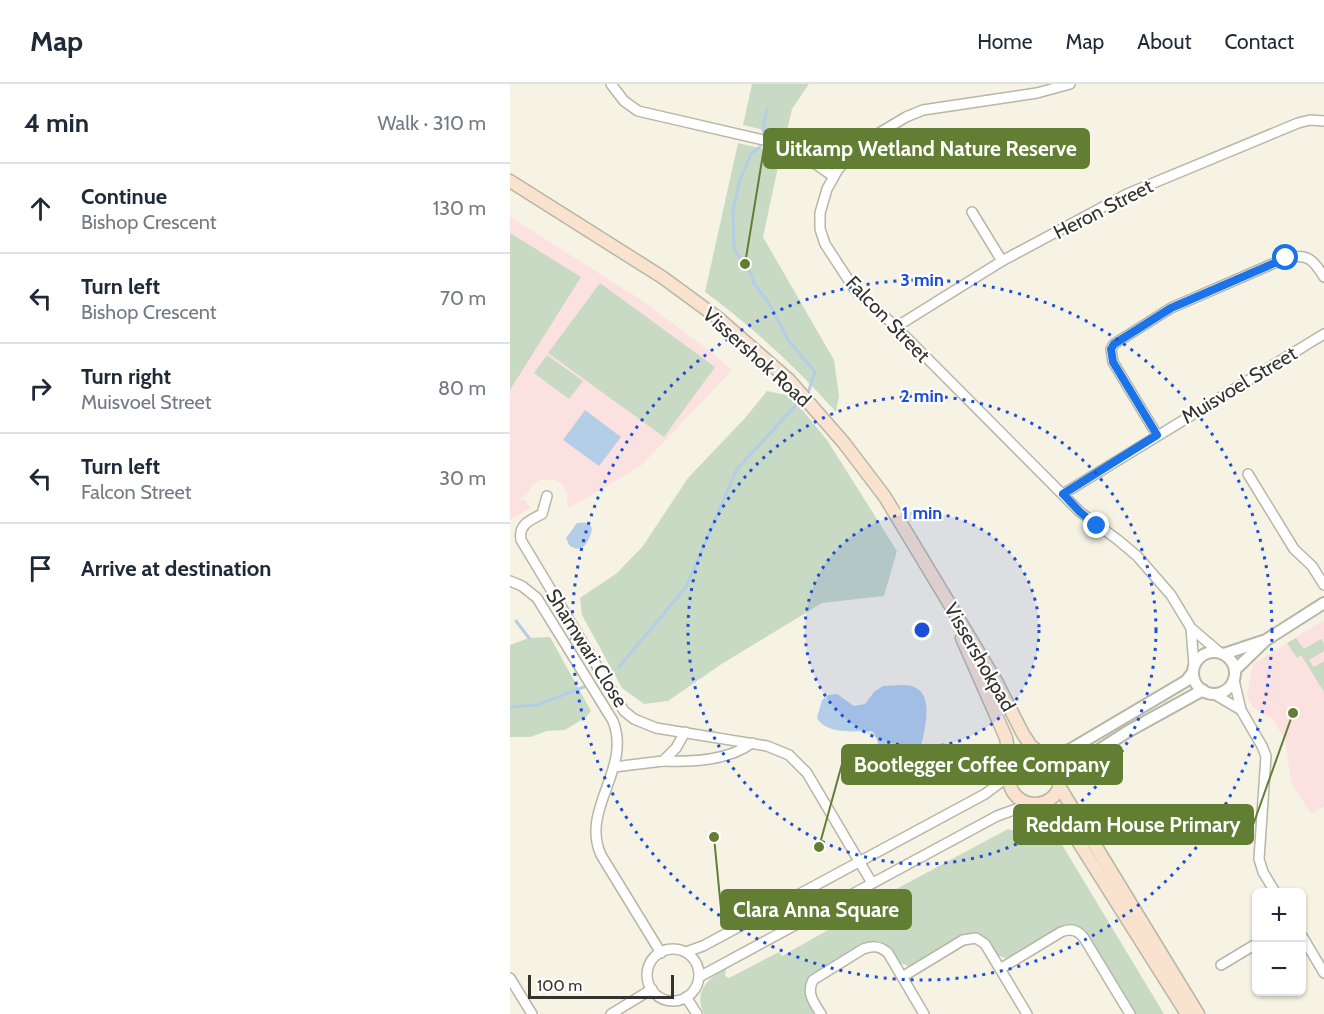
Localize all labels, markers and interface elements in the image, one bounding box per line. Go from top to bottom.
text: Map [30,24,83,58]
text: Home [977,29,1033,54]
text: Map [1066,29,1104,54]
text: About [1137,29,1191,54]
text: Contact [1224,29,1294,54]
text: 4 min [24,107,89,139]
text: Walk · 310 m [378,111,486,135]
callout: Uitkamp Wetland Nature Reserve [764,129,1089,168]
text: Uitkamp Wetland Nature Reserve [775,136,1077,161]
street label: Heron Street [1049,174,1157,244]
text: Continue [81,183,167,210]
icon: ahead [24,192,57,225]
text: 130 m [433,196,486,220]
text: Bishop Crescent [81,210,217,234]
route start [1272,244,1298,270]
text: 3 min [900,269,944,291]
street label: Falcon Street [841,271,935,367]
text: Turn left [81,273,160,300]
icon: left [24,282,57,315]
text: 70 m [440,286,486,310]
text: Bishop Crescent [81,300,217,324]
street label: Vissershok Road [698,302,816,412]
street label: Muisvoel Street [1177,341,1301,429]
text: Turn right [81,363,171,390]
icon: right [24,372,57,405]
text: 80 m [438,376,486,400]
text: 2 min [900,385,944,407]
text: Muisvoel Street [81,390,212,414]
text: Turn left [81,453,160,480]
icon: left [24,462,57,495]
text: 30 m [439,466,486,490]
text: Falcon Street [81,480,192,504]
text: 1 min [902,502,942,524]
route end [1083,512,1109,538]
icon: arrive [24,552,57,585]
text: Arrive at destination [81,555,271,582]
street label: Shamwari Close [541,584,633,712]
street label: Vissershokpad [939,598,1021,716]
centre of rings [912,620,932,640]
callout: Bootlegger Coffee Company [842,745,1122,784]
text: Bootlegger Coffee Company [854,752,1111,777]
callout: Reddam House Primary [1014,805,1253,844]
text: Reddam House Primary [1025,812,1241,837]
map controls [1252,888,1306,996]
button: + [1252,888,1306,942]
callout: Clara Anna Square [721,890,911,929]
text: Clara Anna Square [733,897,899,922]
button: − [1252,942,1306,996]
scale bar [528,972,674,1000]
text: 100 m [537,976,582,995]

